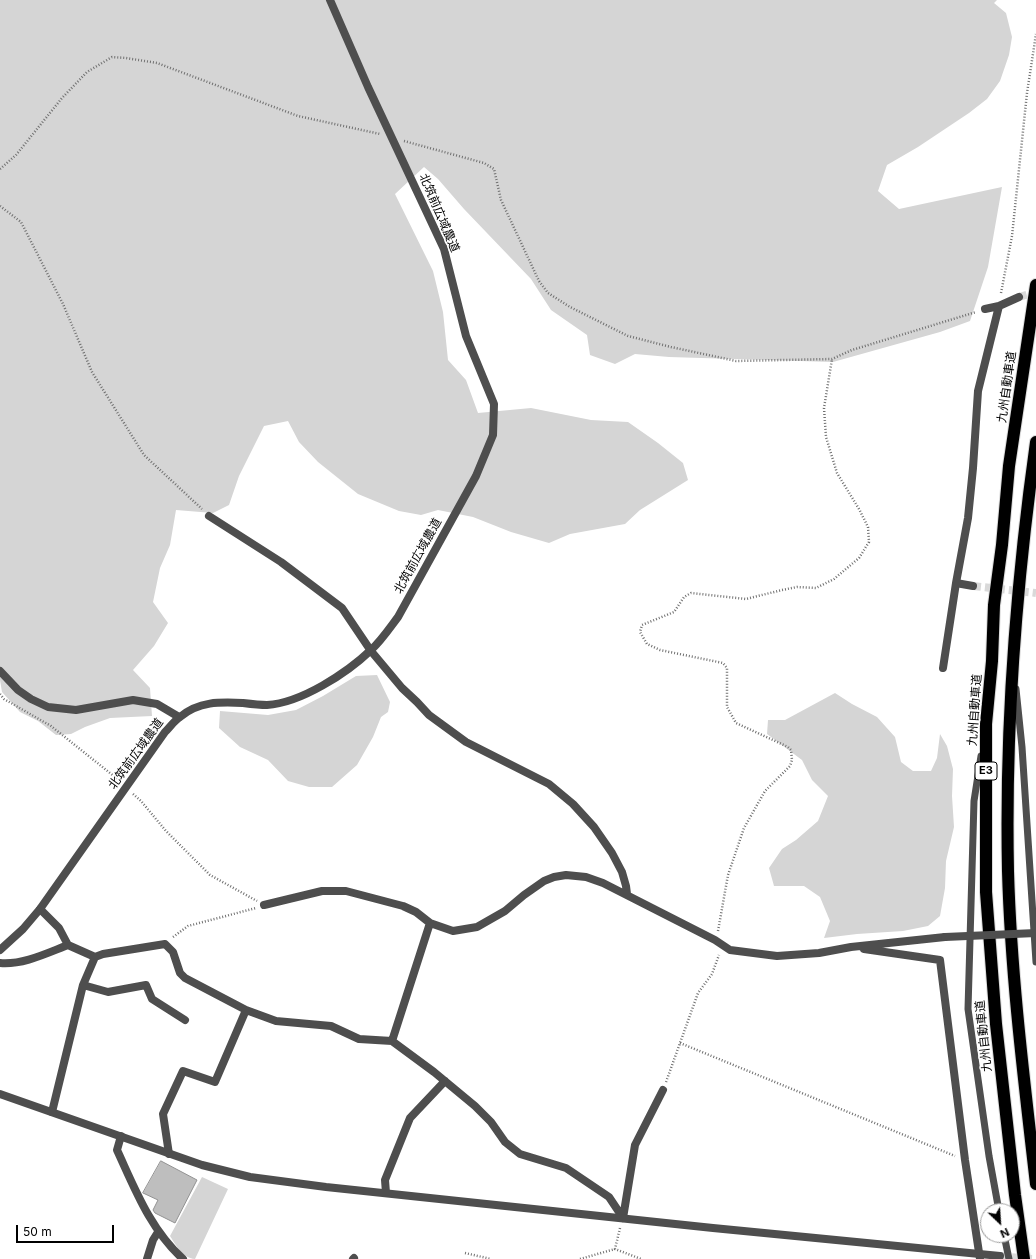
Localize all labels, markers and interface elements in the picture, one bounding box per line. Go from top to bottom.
street label: 北筑前広域農道 [416,172,462,254]
street label: 九州自動車道 [995,350,1019,424]
street label: 北筑前広域農道 [391,516,445,596]
street label: 九州自動車道 [965,674,985,746]
street label: 北筑前広域農道 [105,716,167,792]
road number: E3 [975,762,997,780]
street label: 九州自動車道 [973,999,995,1073]
north arrow [980,1203,1020,1243]
scale bar [18,1217,116,1243]
text: 50 m [23,1224,52,1239]
text: N [998,1225,1011,1241]

